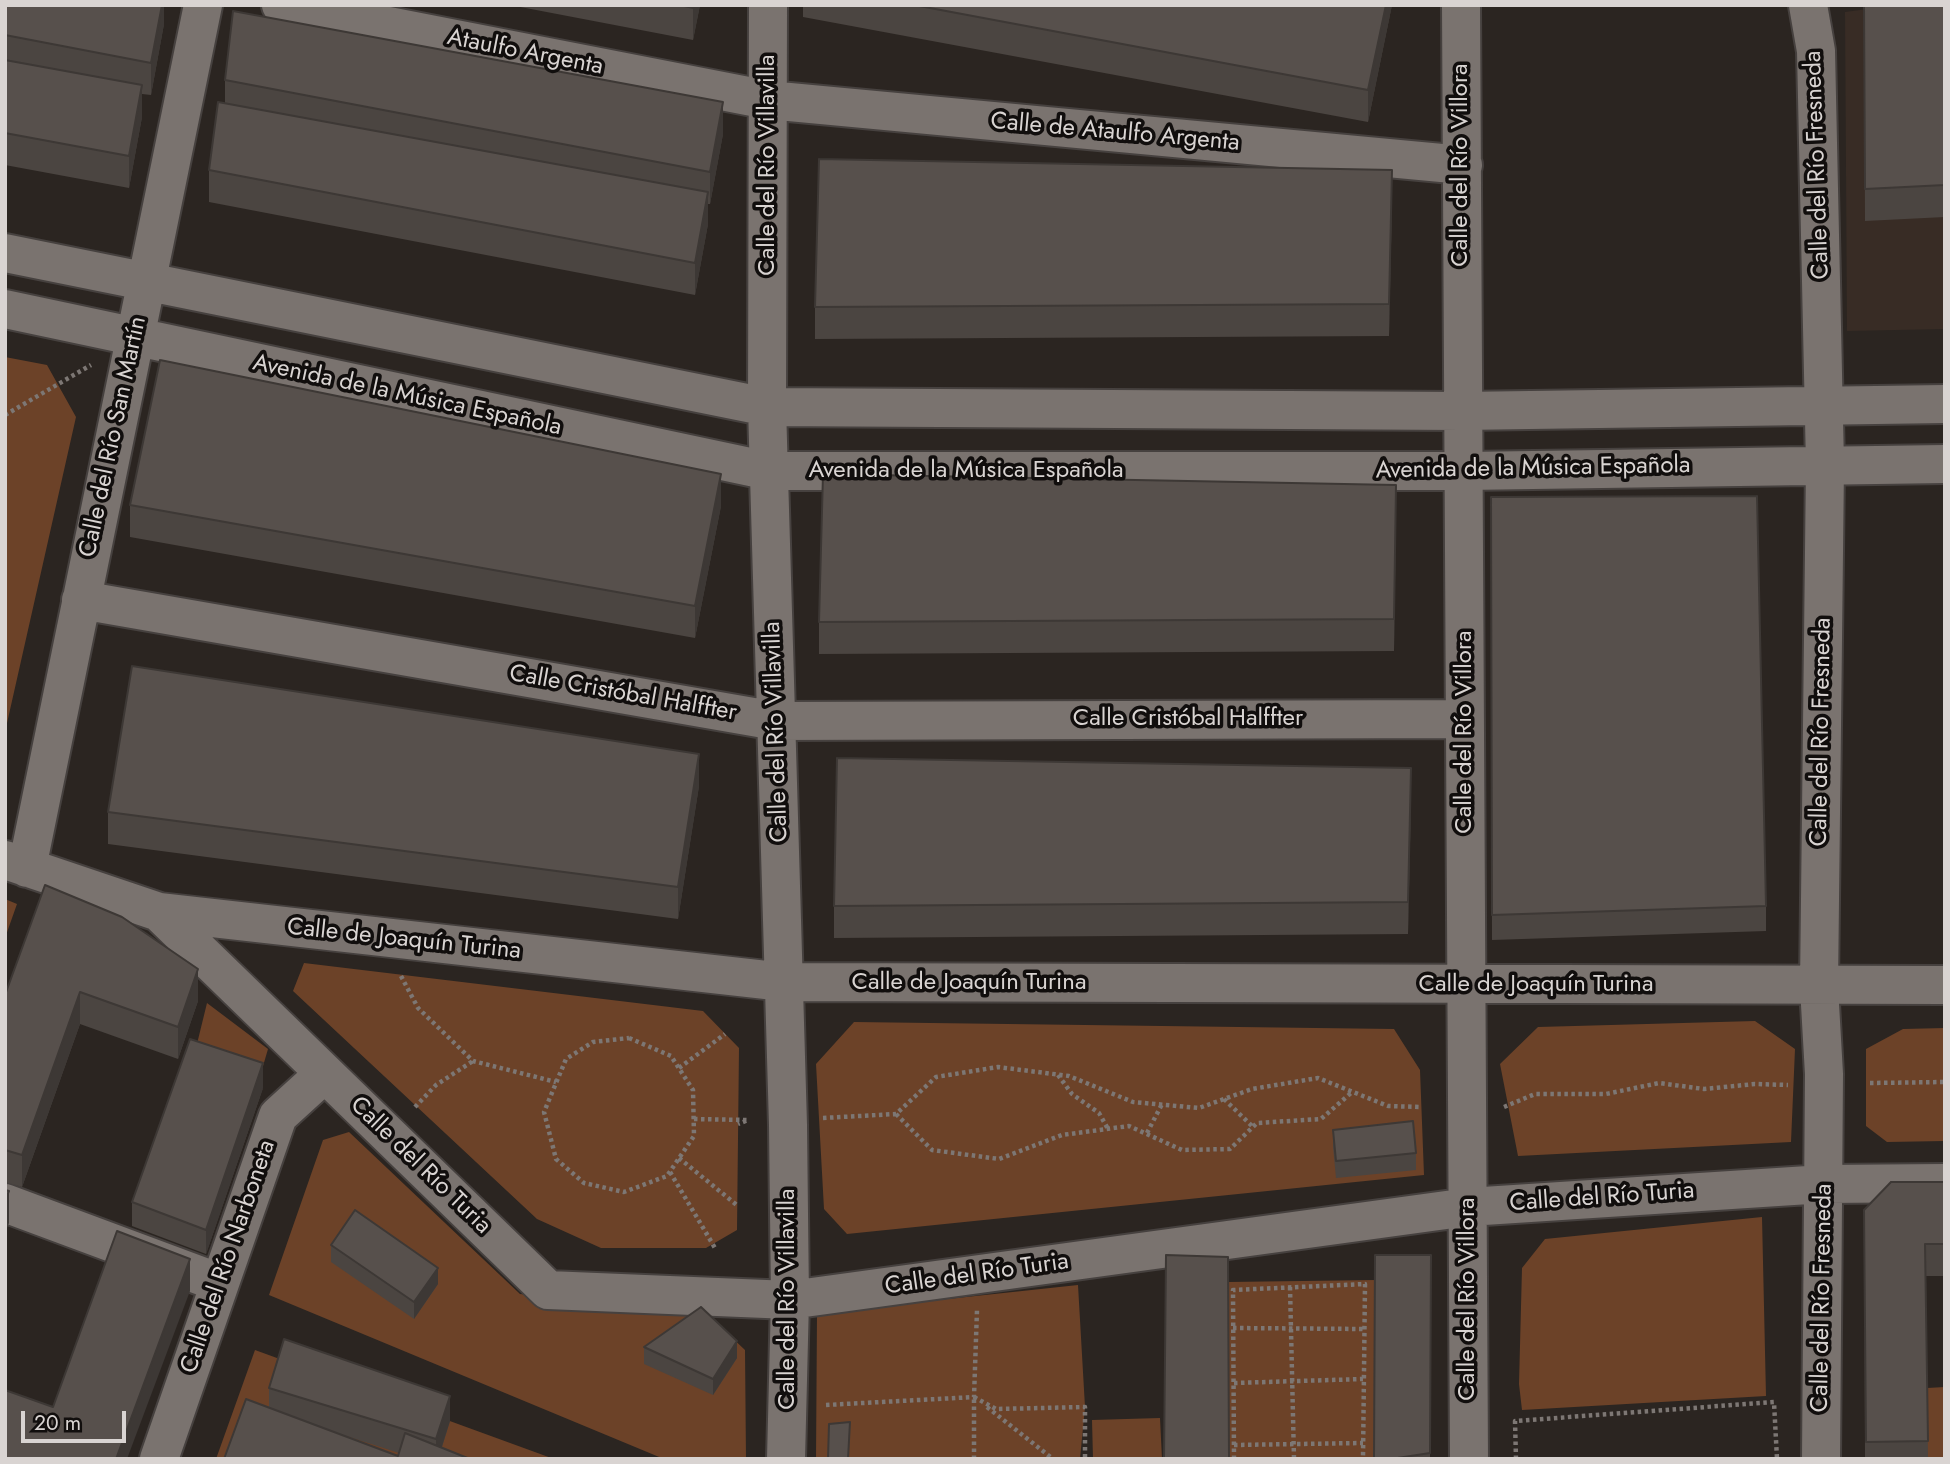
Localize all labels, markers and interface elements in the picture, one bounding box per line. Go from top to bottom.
street label: Ataulfo Argenta [445,24,605,82]
street label: Calle del Río Fresneda [1800,50,1836,280]
street label: Calle del Río Villavilla [754,54,782,276]
street label: Calle del Río Villora [1447,63,1475,267]
street label: Calle de Ataulfo Argenta [989,108,1241,158]
street label: Calle del Río San Martín [74,314,154,560]
street label: Avenida de la Música Española [250,349,564,443]
street label: Avenida de la Música Española [1375,452,1691,486]
street label: Avenida de la Música Española [809,457,1123,485]
street label: Calle del Río Fresneda [1806,617,1838,847]
street label: Calle del Río Villavilla [759,621,795,843]
street label: Calle del Río Villora [1451,630,1479,834]
street label: Calle Cristóbal Halffter [507,660,739,728]
street label: Calle Cristóbal Halffter [1073,705,1303,733]
street label: Calle de Joaquín Turina [286,913,522,967]
street label: Calle de Joaquín Turina [851,969,1087,997]
street label: Calle de Joaquín Turina [1418,971,1654,999]
street label: Calle del Río Turia [343,1091,497,1241]
street label: Calle del Río Narboneta [176,1137,282,1377]
street label: Calle del Río Turia [1509,1177,1695,1219]
street label: Calle del Río Fresneda [1807,1183,1839,1413]
street label: Calle del Río Villavilla [774,1188,802,1410]
street label: Calle del Río Villora [1454,1197,1482,1401]
street label: Calle del Río Turia [883,1248,1071,1302]
scale bar [24,1398,130,1442]
text: 20 m [34,1408,81,1438]

